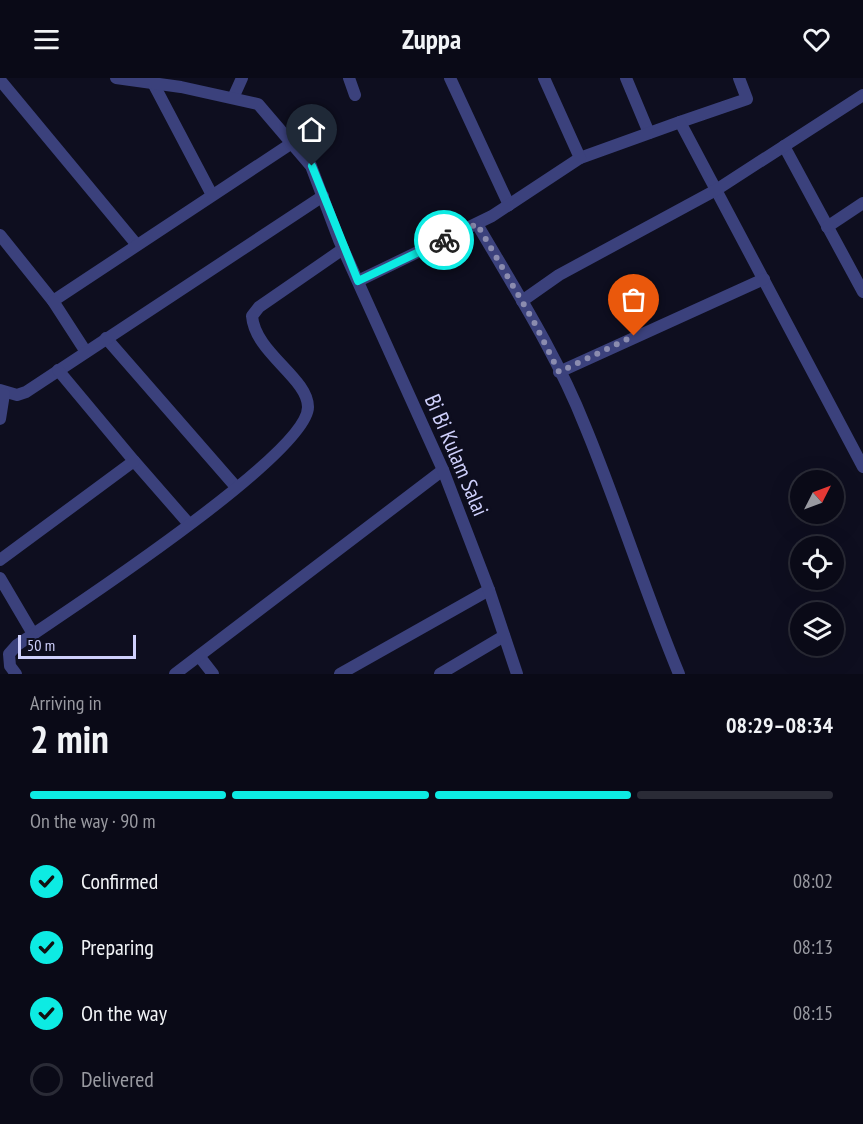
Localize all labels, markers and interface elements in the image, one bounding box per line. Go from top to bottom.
text: Zuppa [402,22,461,56]
icon: menu [30,23,63,56]
icon: heart [800,23,833,56]
pin [286,104,337,166]
icon: home [295,113,328,146]
courier [414,210,474,270]
icon: bike [428,224,461,257]
pin [608,274,659,336]
icon: bag [617,283,650,316]
street label: Bi Bi Kulam Salai [419,390,495,520]
north arrow [790,470,844,524]
map controls [790,470,844,656]
button: locate [790,536,844,590]
button: layers [790,602,844,656]
scale bar [18,632,136,660]
text: 50 m [27,635,55,655]
text: Arriving in [30,690,102,716]
text: 08:29–08:34 [726,711,833,739]
text: 2 min [30,713,109,764]
text: On the way · 90 m [30,808,156,834]
icon: check [30,865,63,898]
text: Confirmed [81,867,158,895]
text: 08:02 [793,868,833,894]
icon: check [30,931,63,964]
text: Preparing [81,933,154,961]
text: 08:13 [793,934,833,960]
icon: check [30,997,63,1030]
text: On the way [81,999,167,1027]
text: 08:15 [793,1000,833,1026]
text: Delivered [81,1065,154,1093]

